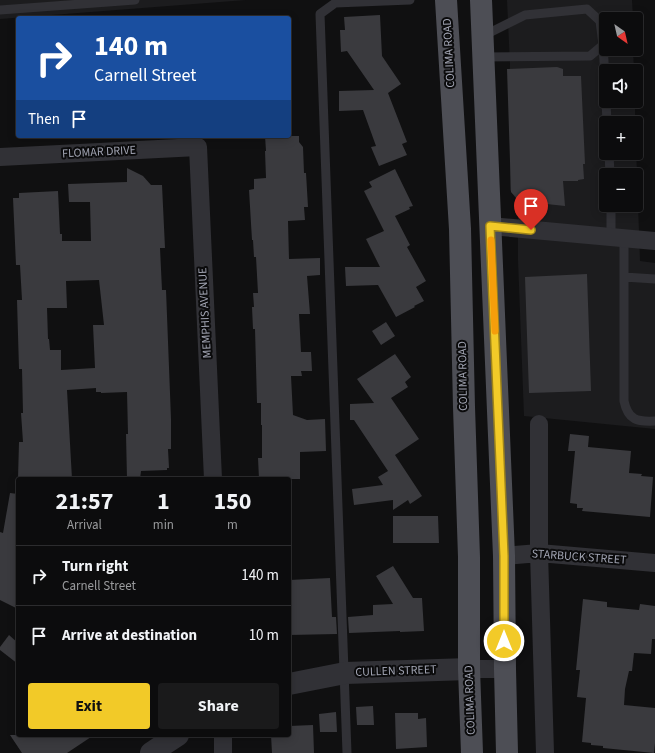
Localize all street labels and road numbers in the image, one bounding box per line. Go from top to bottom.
street label: COLIMA ROAD [439,18,459,88]
street label: FLOMAR DRIVE [62,142,136,162]
street label: MEMPHIS AVENUE [194,267,216,359]
street label: COLIMA ROAD [454,341,472,411]
street label: STARBUCK STREET [531,545,628,569]
street label: CULLEN STREET [355,661,437,681]
street label: COLIMA ROAD [460,665,480,735]

